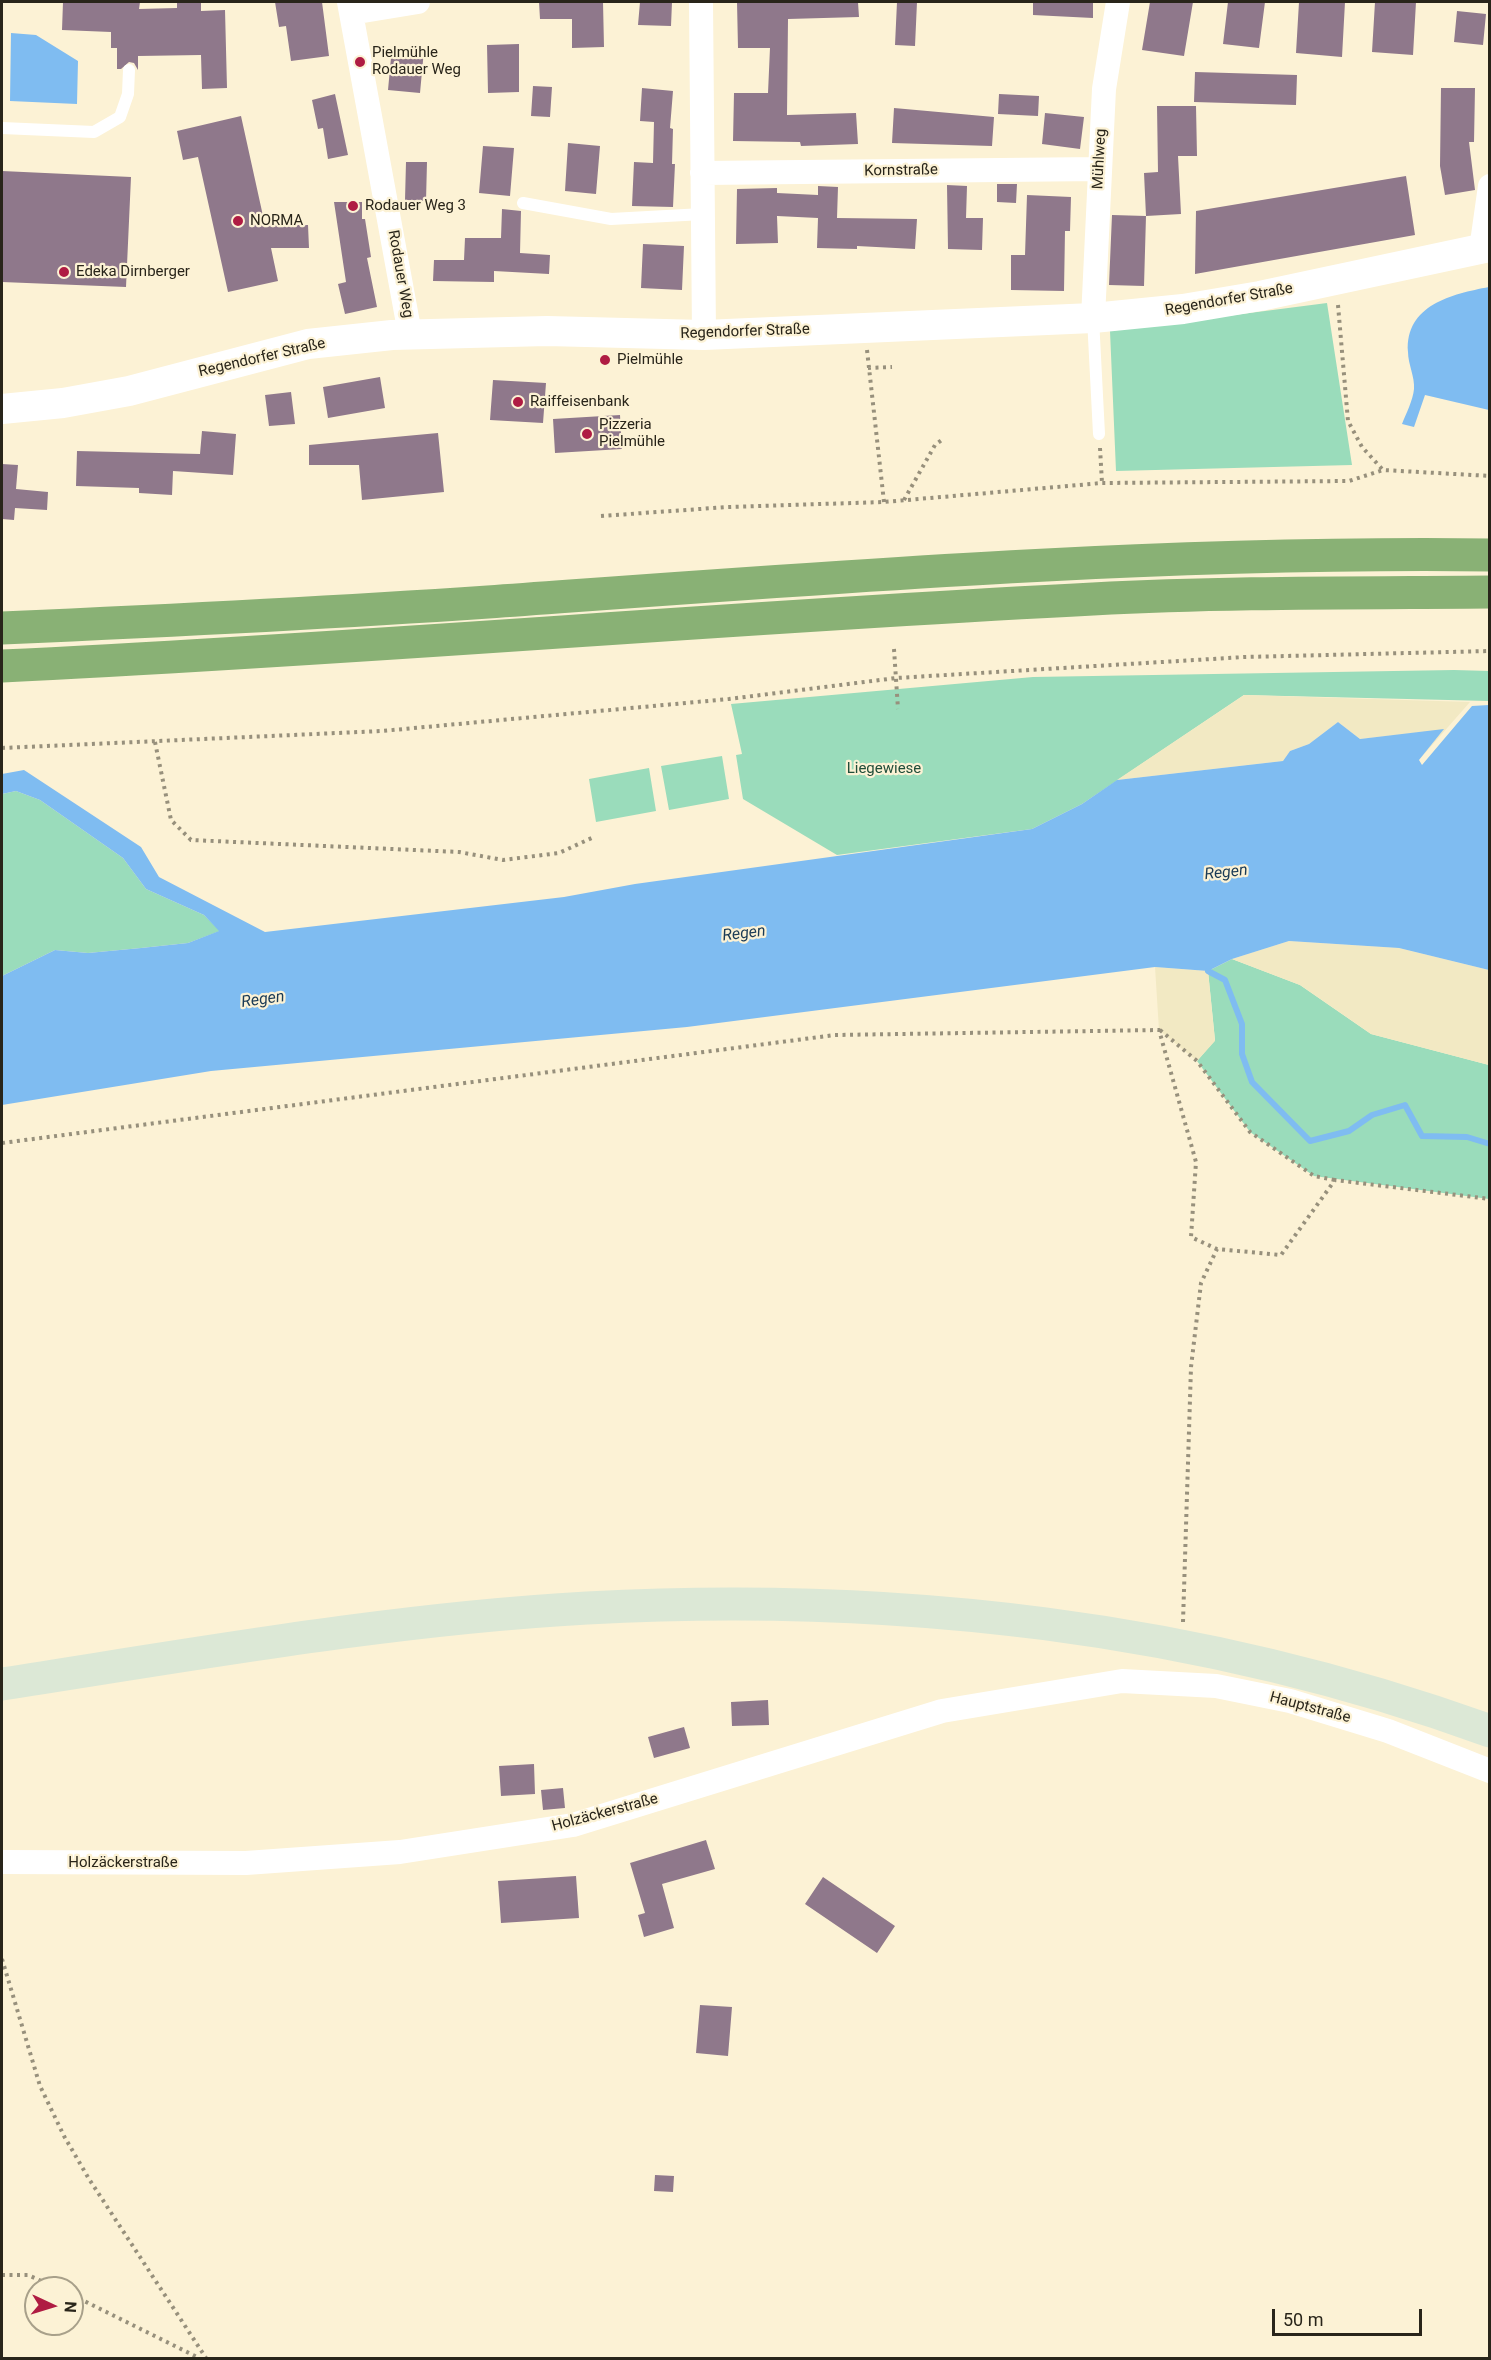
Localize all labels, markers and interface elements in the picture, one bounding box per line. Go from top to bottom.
place label: Pielmühle Rodauer Weg [372,44,461,79]
marker: Pielmühle Rodauer Weg [353,55,367,69]
street label: Mühlweg [1089,128,1111,190]
street label: Kornstraße [864,161,938,181]
place label: Rodauer Weg 3 [365,197,466,215]
marker: Rodauer Weg 3 [346,199,360,213]
place label: NORMA [250,212,303,230]
marker: NORMA [231,214,245,228]
street label: Rodauer Weg [383,229,417,319]
place label: Edeka Dirnberger [76,263,190,281]
marker: Edeka Dirnberger [57,265,71,279]
street label: Regendorfer Straße [1164,280,1294,320]
street label: Regendorfer Straße [680,321,810,343]
street label: Regendorfer Straße [197,335,327,381]
place label: Pielmühle [617,351,683,369]
marker: Pielmühle [598,353,612,367]
place label: Raiffeisenbank [530,393,629,411]
marker: Raiffeisenbank [511,395,525,409]
place label: Pizzeria Pielmühle [599,416,665,451]
marker: Pizzeria Pielmühle [580,427,594,441]
park label: Liegewiese [847,760,921,778]
water label: Regen [1203,861,1249,885]
water label: Regen [721,922,767,946]
water label: Regen [240,987,286,1013]
street label: Hauptstraße [1268,1689,1352,1727]
street label: Holzäckerstraße [550,1790,660,1836]
street label: Holzäckerstraße [68,1854,178,1872]
north arrow [24,2276,84,2336]
scale bar [1275,2297,1425,2335]
text: N [61,2301,80,2313]
text: 50 m [1283,2309,1323,2330]

